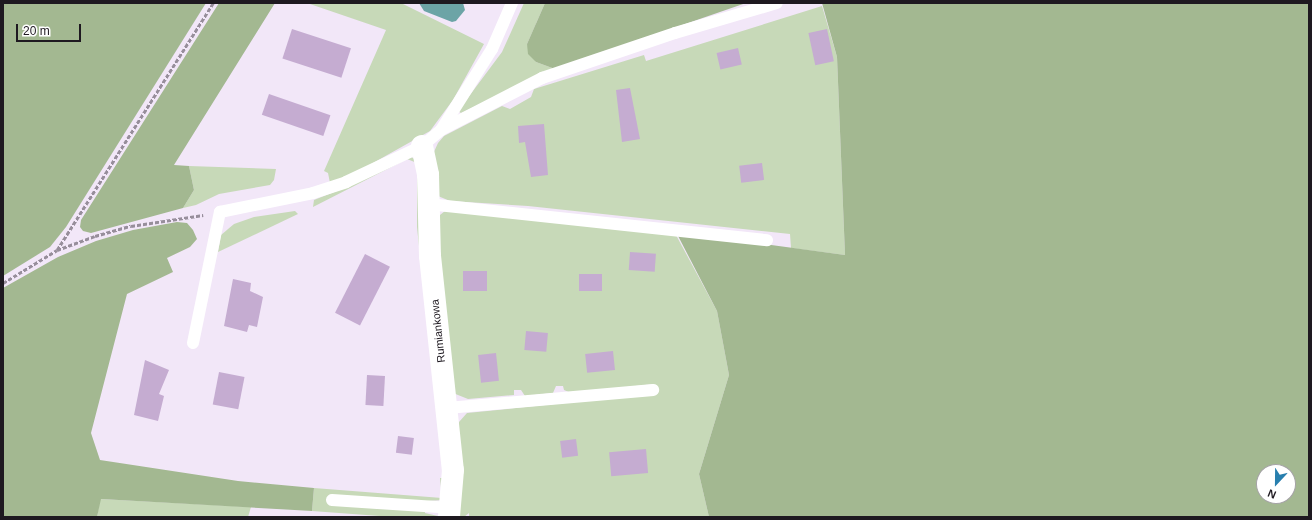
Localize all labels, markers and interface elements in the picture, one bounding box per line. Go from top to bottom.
scale bar [18,16,83,42]
text: 20 m [23,24,50,38]
street label: Rumiankowa [428,299,448,363]
north arrow [1256,464,1296,504]
text: N [1266,487,1278,501]

